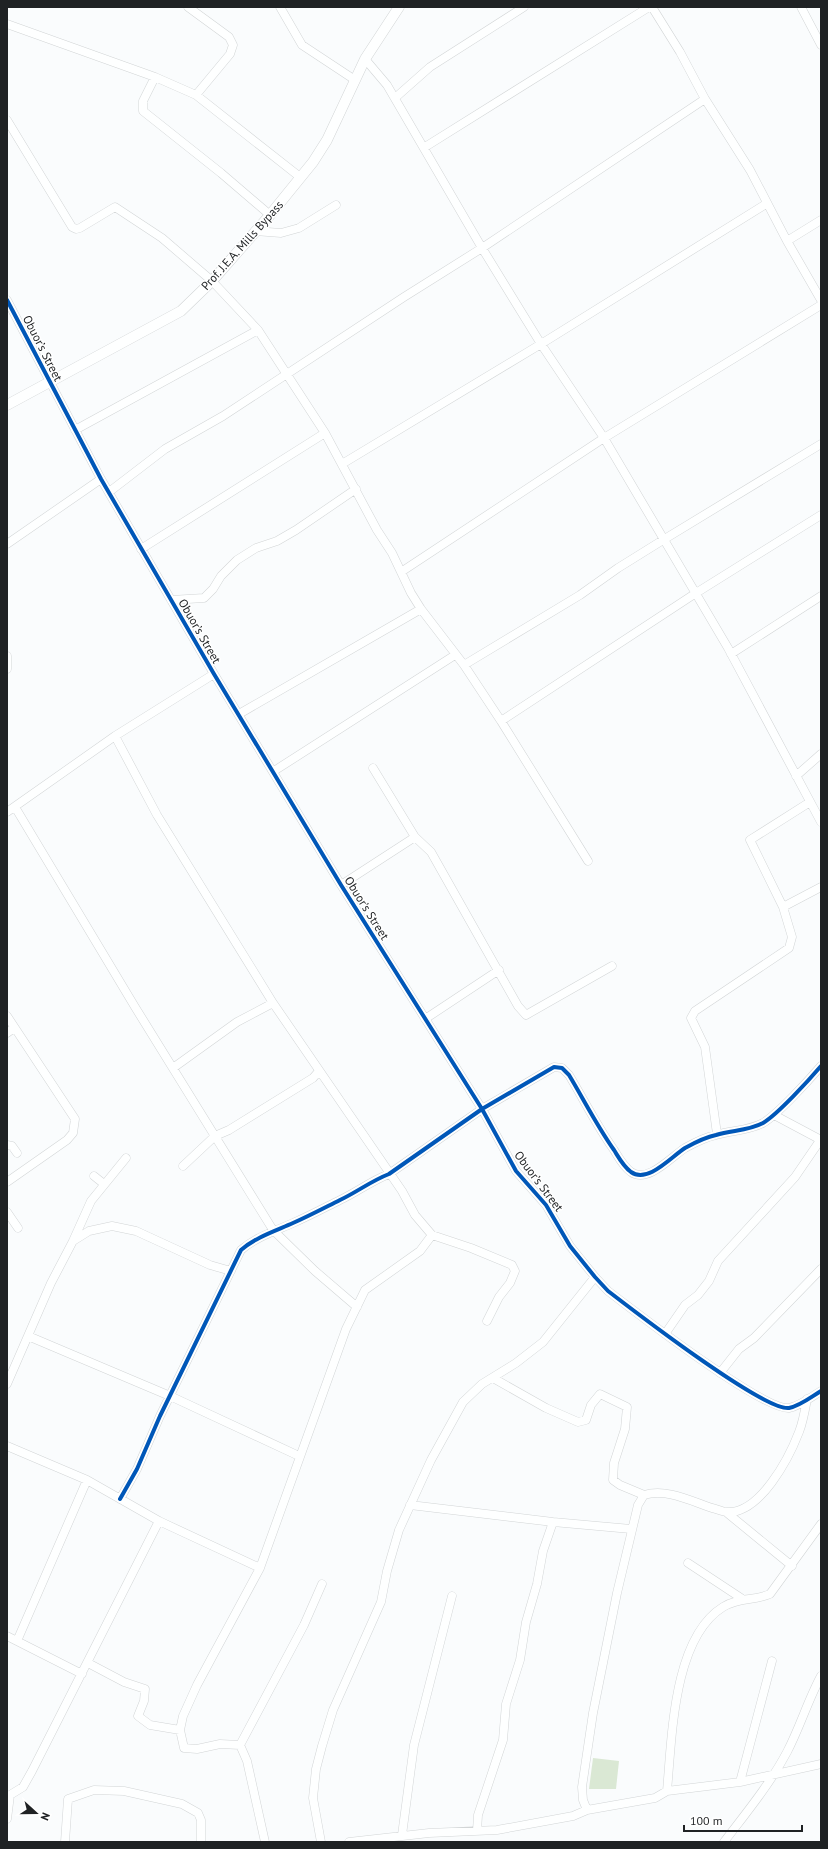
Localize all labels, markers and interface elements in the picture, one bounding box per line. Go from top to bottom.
street label: Prof. J.E.A. Mills Bypass [198,197,286,293]
street label: Obuor’s Street [20,312,66,384]
street label: Obuor’s Street [175,596,225,666]
street label: Obuor’s Street [342,873,392,943]
street label: Obuor’s Street [511,1148,567,1214]
north arrow [16,1793,56,1833]
scale bar [684,1807,802,1833]
text: N [38,1811,53,1822]
text: 100 m [690,1813,723,1828]

